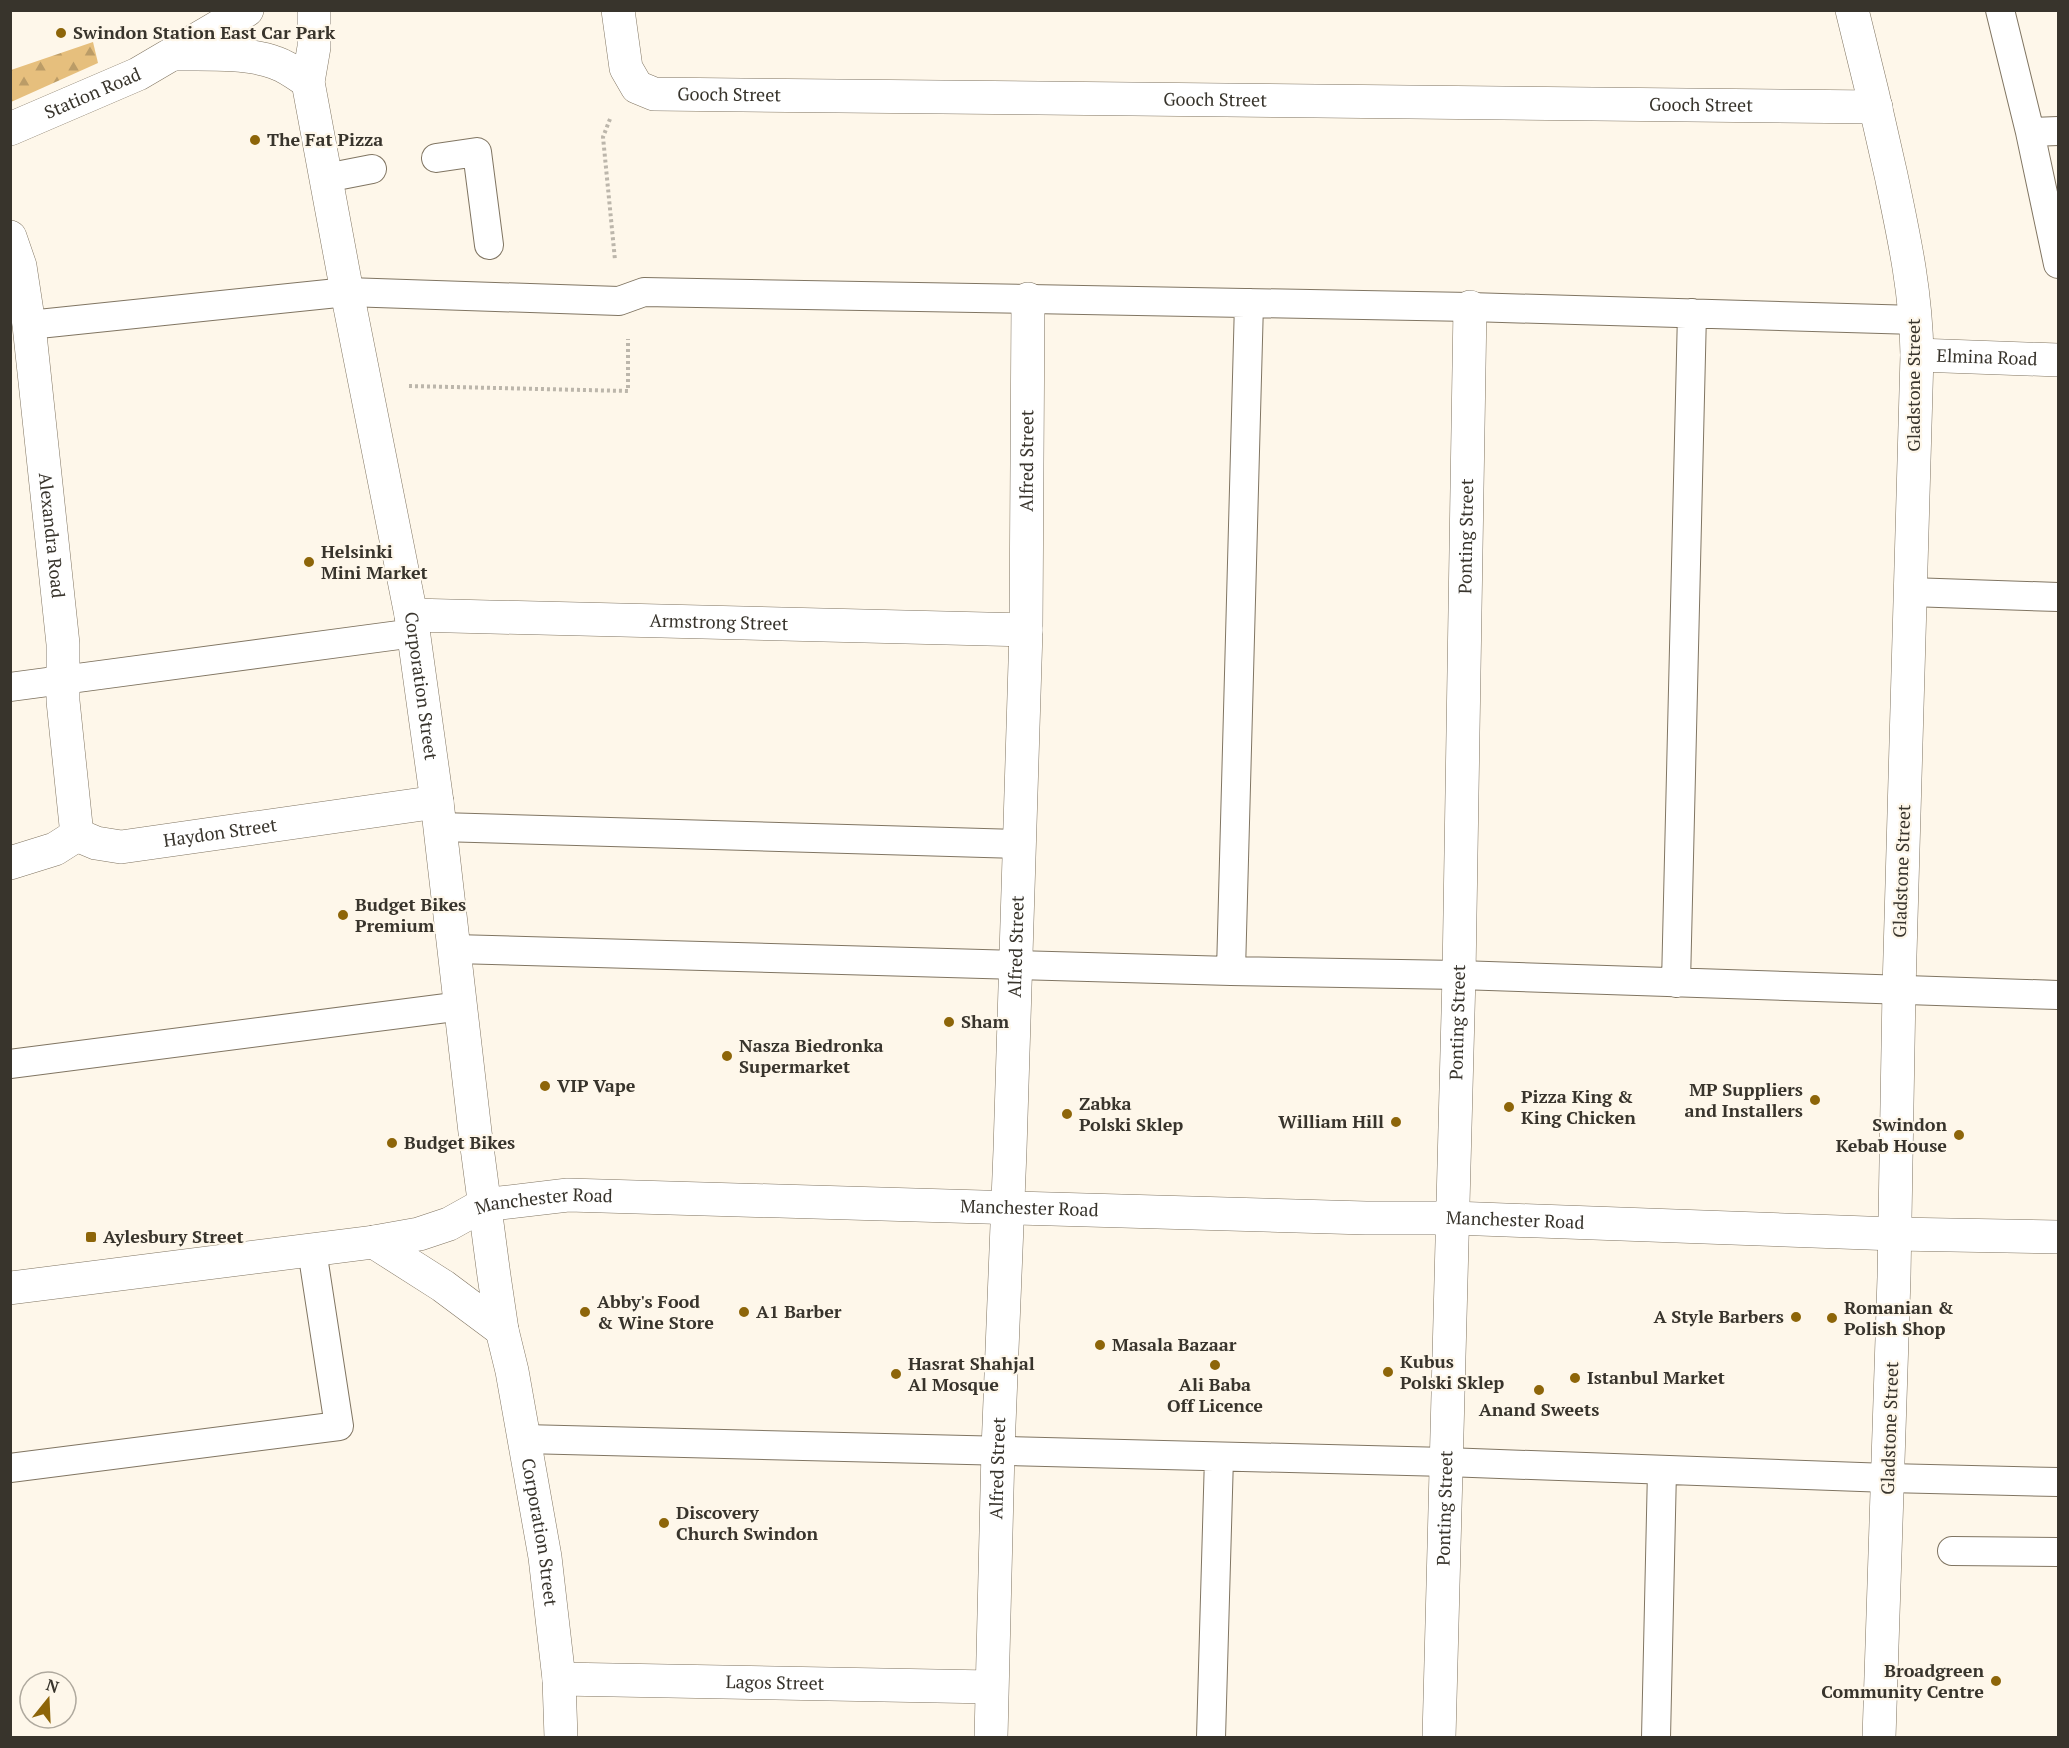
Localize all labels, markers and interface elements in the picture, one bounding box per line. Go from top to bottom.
place label: Swindon Station East Car Park [73,20,336,44]
marker: Swindon Station East Car Park [54,26,68,40]
street label: Station Road [40,61,144,124]
street label: Gooch Street [677,81,781,106]
street label: Gooch Street [1163,86,1267,112]
street label: Gooch Street [1649,92,1753,117]
place label: The Fat Pizza [267,127,383,151]
marker: The Fat Pizza [248,133,262,147]
street label: Gladstone Street [1901,318,1925,452]
street label: Elmina Road [1936,343,2038,370]
street label: Alfred Street [1014,409,1038,512]
street label: Alexandra Road [34,471,71,599]
street label: Ponting Street [1452,478,1478,594]
place label: Helsinki Mini Market [321,539,428,584]
marker: Helsinki Mini Market [302,555,316,569]
street label: Armstrong Street [649,608,789,635]
street label: Corporation Street [400,610,444,762]
street label: Gladstone Street [1887,804,1915,938]
street label: Haydon Street [162,812,279,852]
place label: Budget Bikes Premium [355,892,466,937]
street label: Alfred Street [1002,895,1029,998]
marker: Budget Bikes Premium [336,908,350,922]
street label: Ponting Street [1443,964,1470,1080]
place label: Sham [961,1009,1010,1033]
marker: Sham [942,1015,956,1029]
place label: Nasza Biedronka Supermarket [739,1033,884,1078]
marker: Nasza Biedronka Supermarket [720,1049,734,1063]
place label: VIP Vape [557,1073,636,1097]
place label: MP Suppliers and Installers [1685,1077,1803,1122]
marker: VIP Vape [538,1079,552,1093]
place label: Pizza King & King Chicken [1521,1084,1636,1129]
place label: Zabka Polski Sklep [1079,1091,1183,1136]
marker: MP Suppliers and Installers [1808,1093,1822,1107]
marker: Pizza King & King Chicken [1502,1100,1516,1114]
marker: Zabka Polski Sklep [1060,1107,1074,1121]
place label: William Hill [1278,1109,1384,1133]
place label: Swindon Kebab House [1836,1112,1947,1157]
marker: William Hill [1389,1115,1403,1129]
marker: Swindon Kebab House [1952,1128,1966,1142]
place label: Budget Bikes [404,1130,515,1154]
marker: Budget Bikes [385,1136,399,1150]
street label: Manchester Road [472,1182,613,1220]
street label: Manchester Road [960,1193,1099,1221]
street label: Manchester Road [1446,1205,1585,1234]
place label: Aylesbury Street [103,1224,244,1248]
marker: Aylesbury Street [84,1230,98,1244]
place label: Abby's Food & Wine Store [597,1289,714,1334]
place label: Romanian & Polish Shop [1844,1295,1954,1340]
place label: A1 Barber [756,1299,842,1323]
place label: A Style Barbers [1653,1304,1784,1328]
marker: Abby's Food & Wine Store [578,1305,592,1319]
marker: A1 Barber [737,1305,751,1319]
marker: A Style Barbers [1789,1310,1803,1324]
marker: Romanian & Polish Shop [1825,1311,1839,1325]
place label: Masala Bazaar [1112,1332,1237,1356]
marker: Masala Bazaar [1093,1338,1107,1352]
place label: Kubus Polski Sklep [1400,1349,1504,1394]
place label: Hasrat Shahjal Al Mosque [908,1351,1035,1396]
marker: Ali Baba Off Licence [1208,1358,1222,1372]
street label: Gladstone Street [1875,1361,1903,1495]
marker: Kubus Polski Sklep [1381,1365,1395,1379]
place label: Istanbul Market [1587,1365,1725,1389]
marker: Hasrat Shahjal Al Mosque [889,1367,903,1381]
marker: Istanbul Market [1568,1371,1582,1385]
place label: Ali Baba Off Licence [1167,1372,1263,1417]
marker: Anand Sweets [1532,1383,1546,1397]
place label: Anand Sweets [1479,1397,1599,1421]
street label: Alfred Street [983,1416,1010,1519]
street label: Ponting Street [1431,1450,1458,1566]
street label: Corporation Street [517,1456,564,1608]
place label: Discovery Church Swindon [676,1500,818,1545]
marker: Discovery Church Swindon [657,1516,671,1530]
place label: Broadgreen Community Centre [1821,1658,1984,1703]
street label: Lagos Street [725,1669,825,1695]
north arrow [18,1670,78,1730]
text: N [43,1673,62,1698]
marker: Broadgreen Community Centre [1989,1674,2003,1688]

